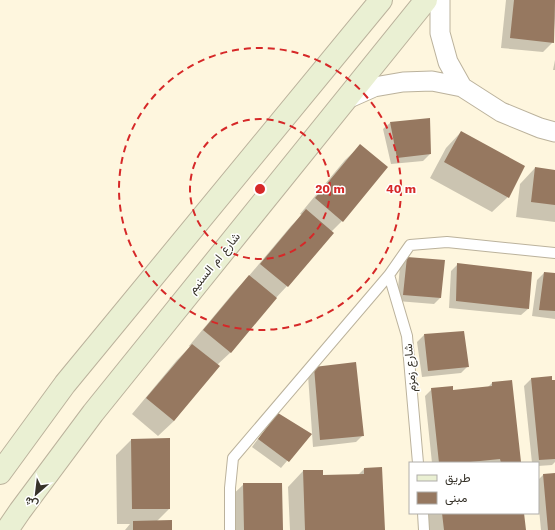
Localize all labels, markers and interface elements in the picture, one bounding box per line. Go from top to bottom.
centre of rings [253,182,267,196]
text: 20 m [315,182,345,196]
text: 40 m [386,182,416,196]
street label: شارع ام السنيم [185,230,244,298]
street label: شارع زمزم [401,343,421,393]
legend [409,462,539,514]
text: طريق [445,471,471,486]
north arrow [16,474,56,514]
text: مبنى [445,491,467,506]
text: ش [23,494,40,511]

